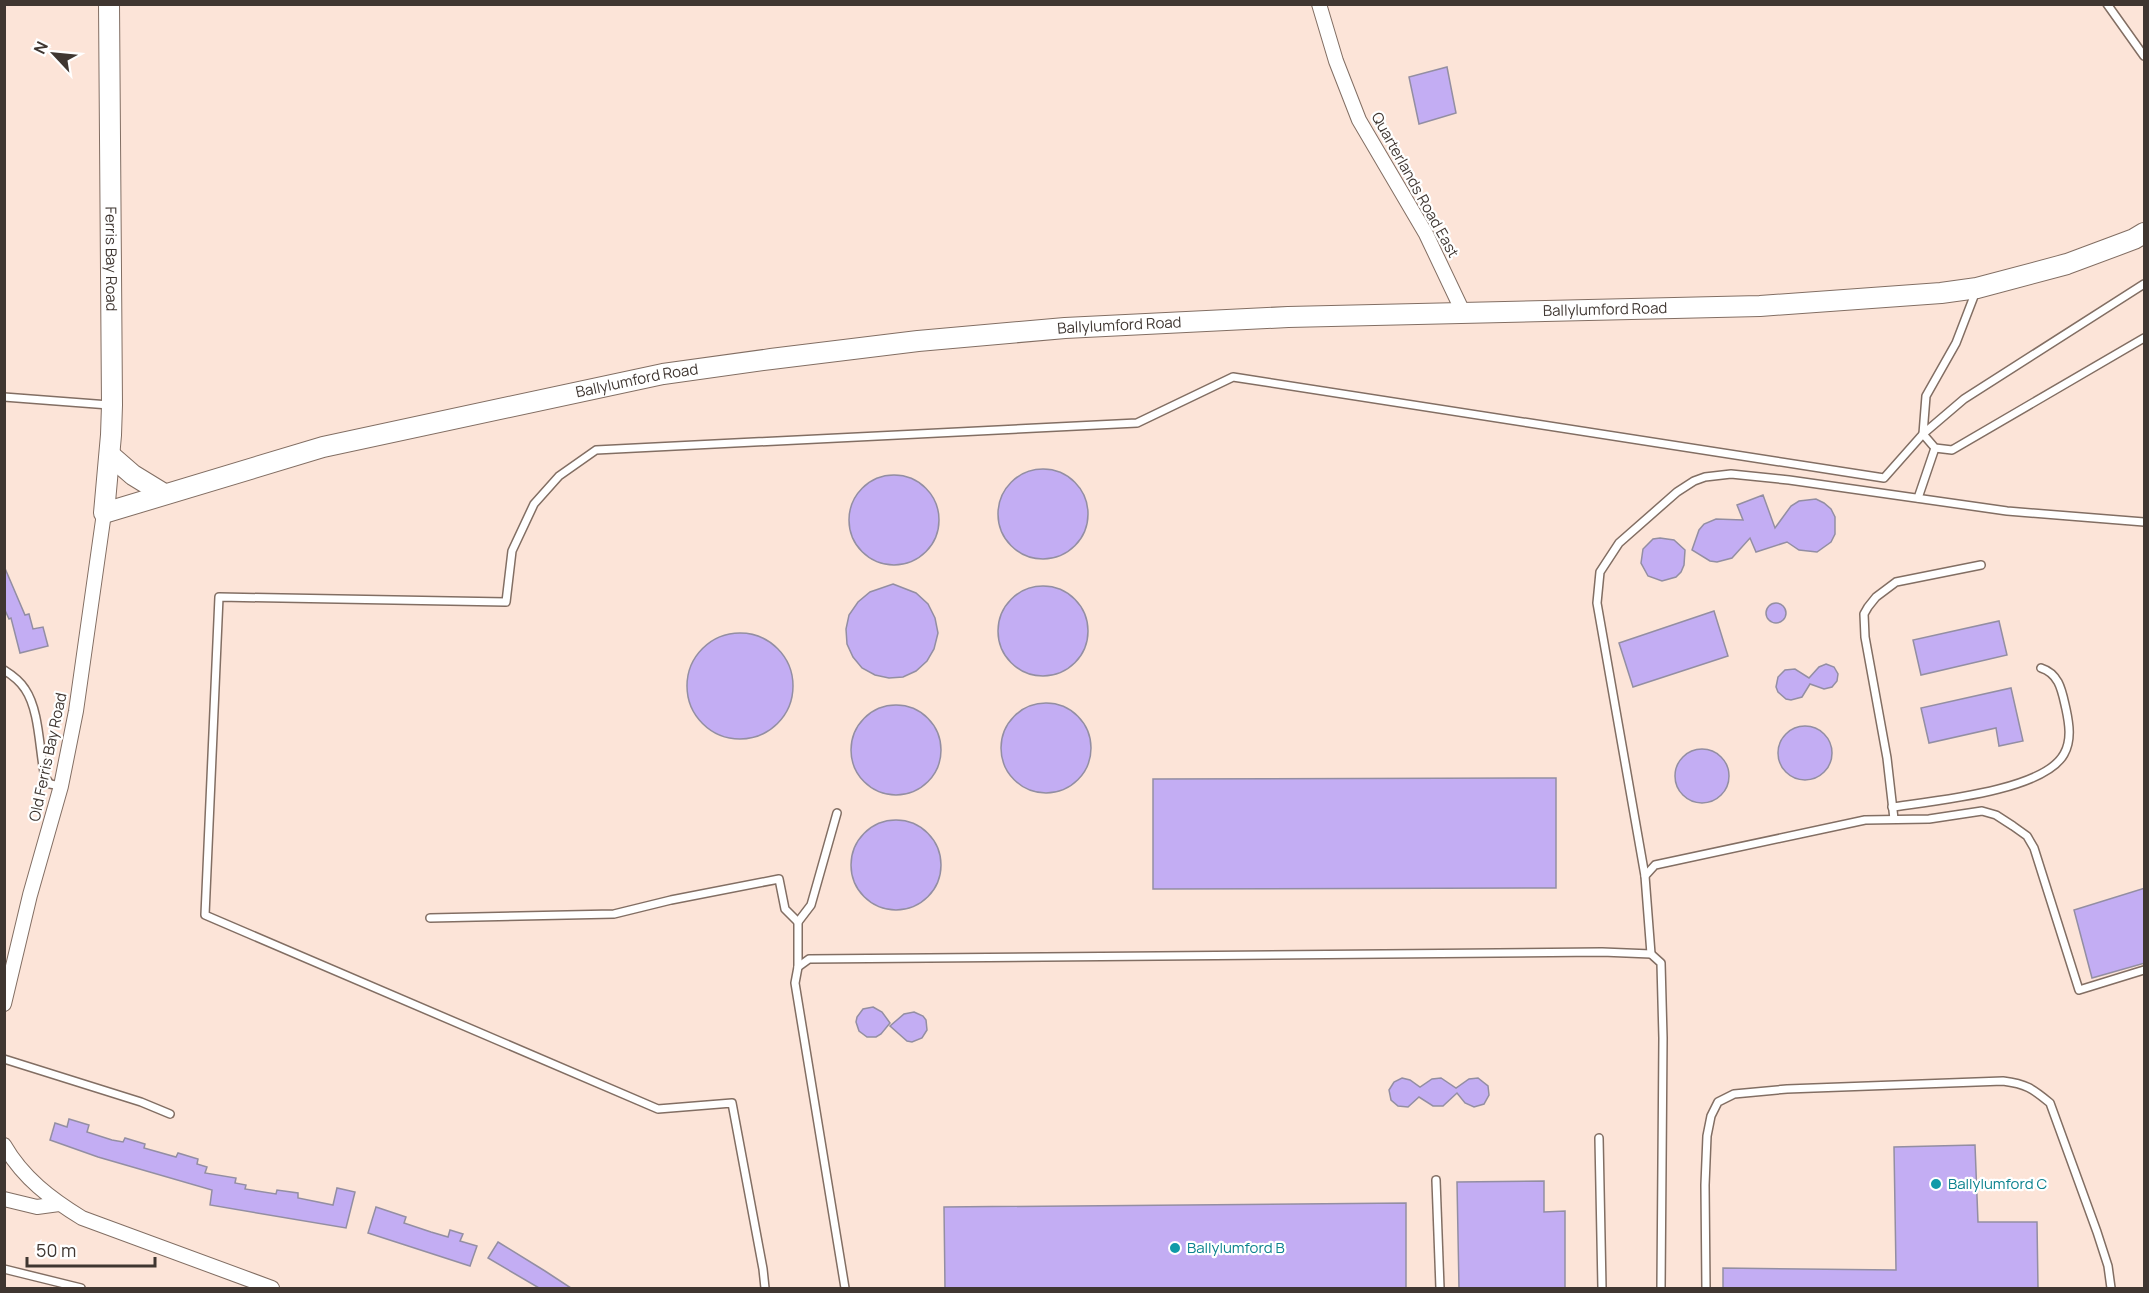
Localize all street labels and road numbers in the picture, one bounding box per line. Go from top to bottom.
street label: Quarterlands Road East [1367,108,1464,261]
street label: Ferris Bay Road [101,206,122,312]
street label: Ballylumford Road [1543,297,1667,321]
street label: Ballylumford Road [1056,311,1182,339]
street label: Ballylumford Road [574,358,699,402]
street label: Old Ferris Bay Road [24,691,71,823]

